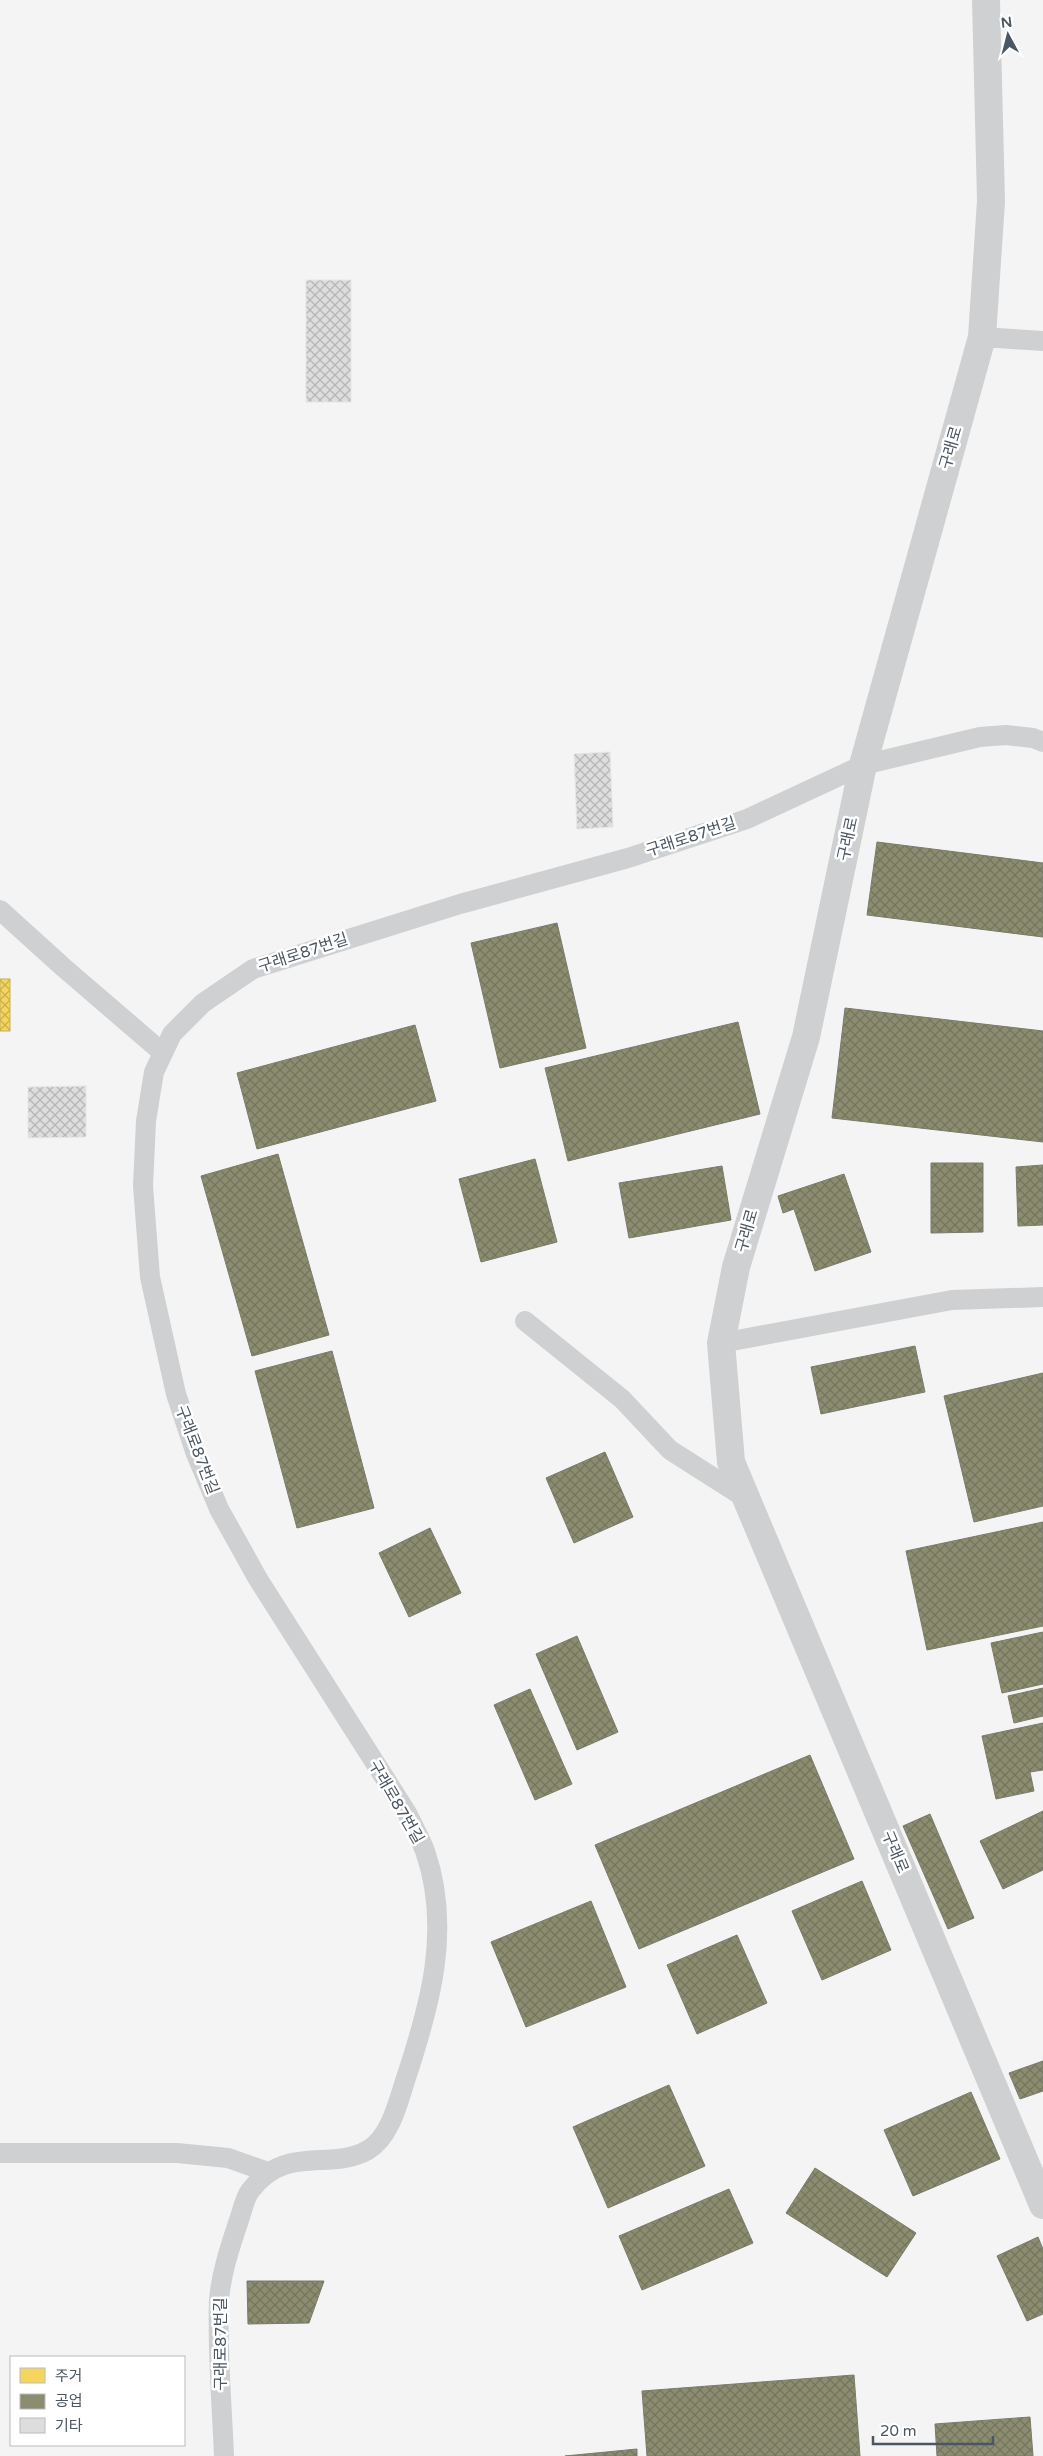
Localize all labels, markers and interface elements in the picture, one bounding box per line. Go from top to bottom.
north arrow [983,10,1033,60]
text: N [1000,13,1013,32]
street label: 구래로 [935,424,967,472]
street label: 구래로87번길 [643,813,739,861]
street label: 구래로 [834,815,862,863]
street label: 구래로87번길 [255,929,351,977]
street label: 구래로 [731,1207,763,1255]
street label: 구래로87번길 [171,1403,223,1497]
street label: 구래로87번길 [364,1756,428,1848]
street label: 구래로 [877,1828,913,1876]
street label: 구래로87번길 [211,2297,231,2391]
legend [10,2356,185,2446]
text: 주거 [55,2367,83,2385]
text: 공업 [55,2392,83,2410]
scale bar [873,2414,993,2446]
text: 기타 [55,2417,83,2435]
text: 20 m [880,2422,917,2440]

